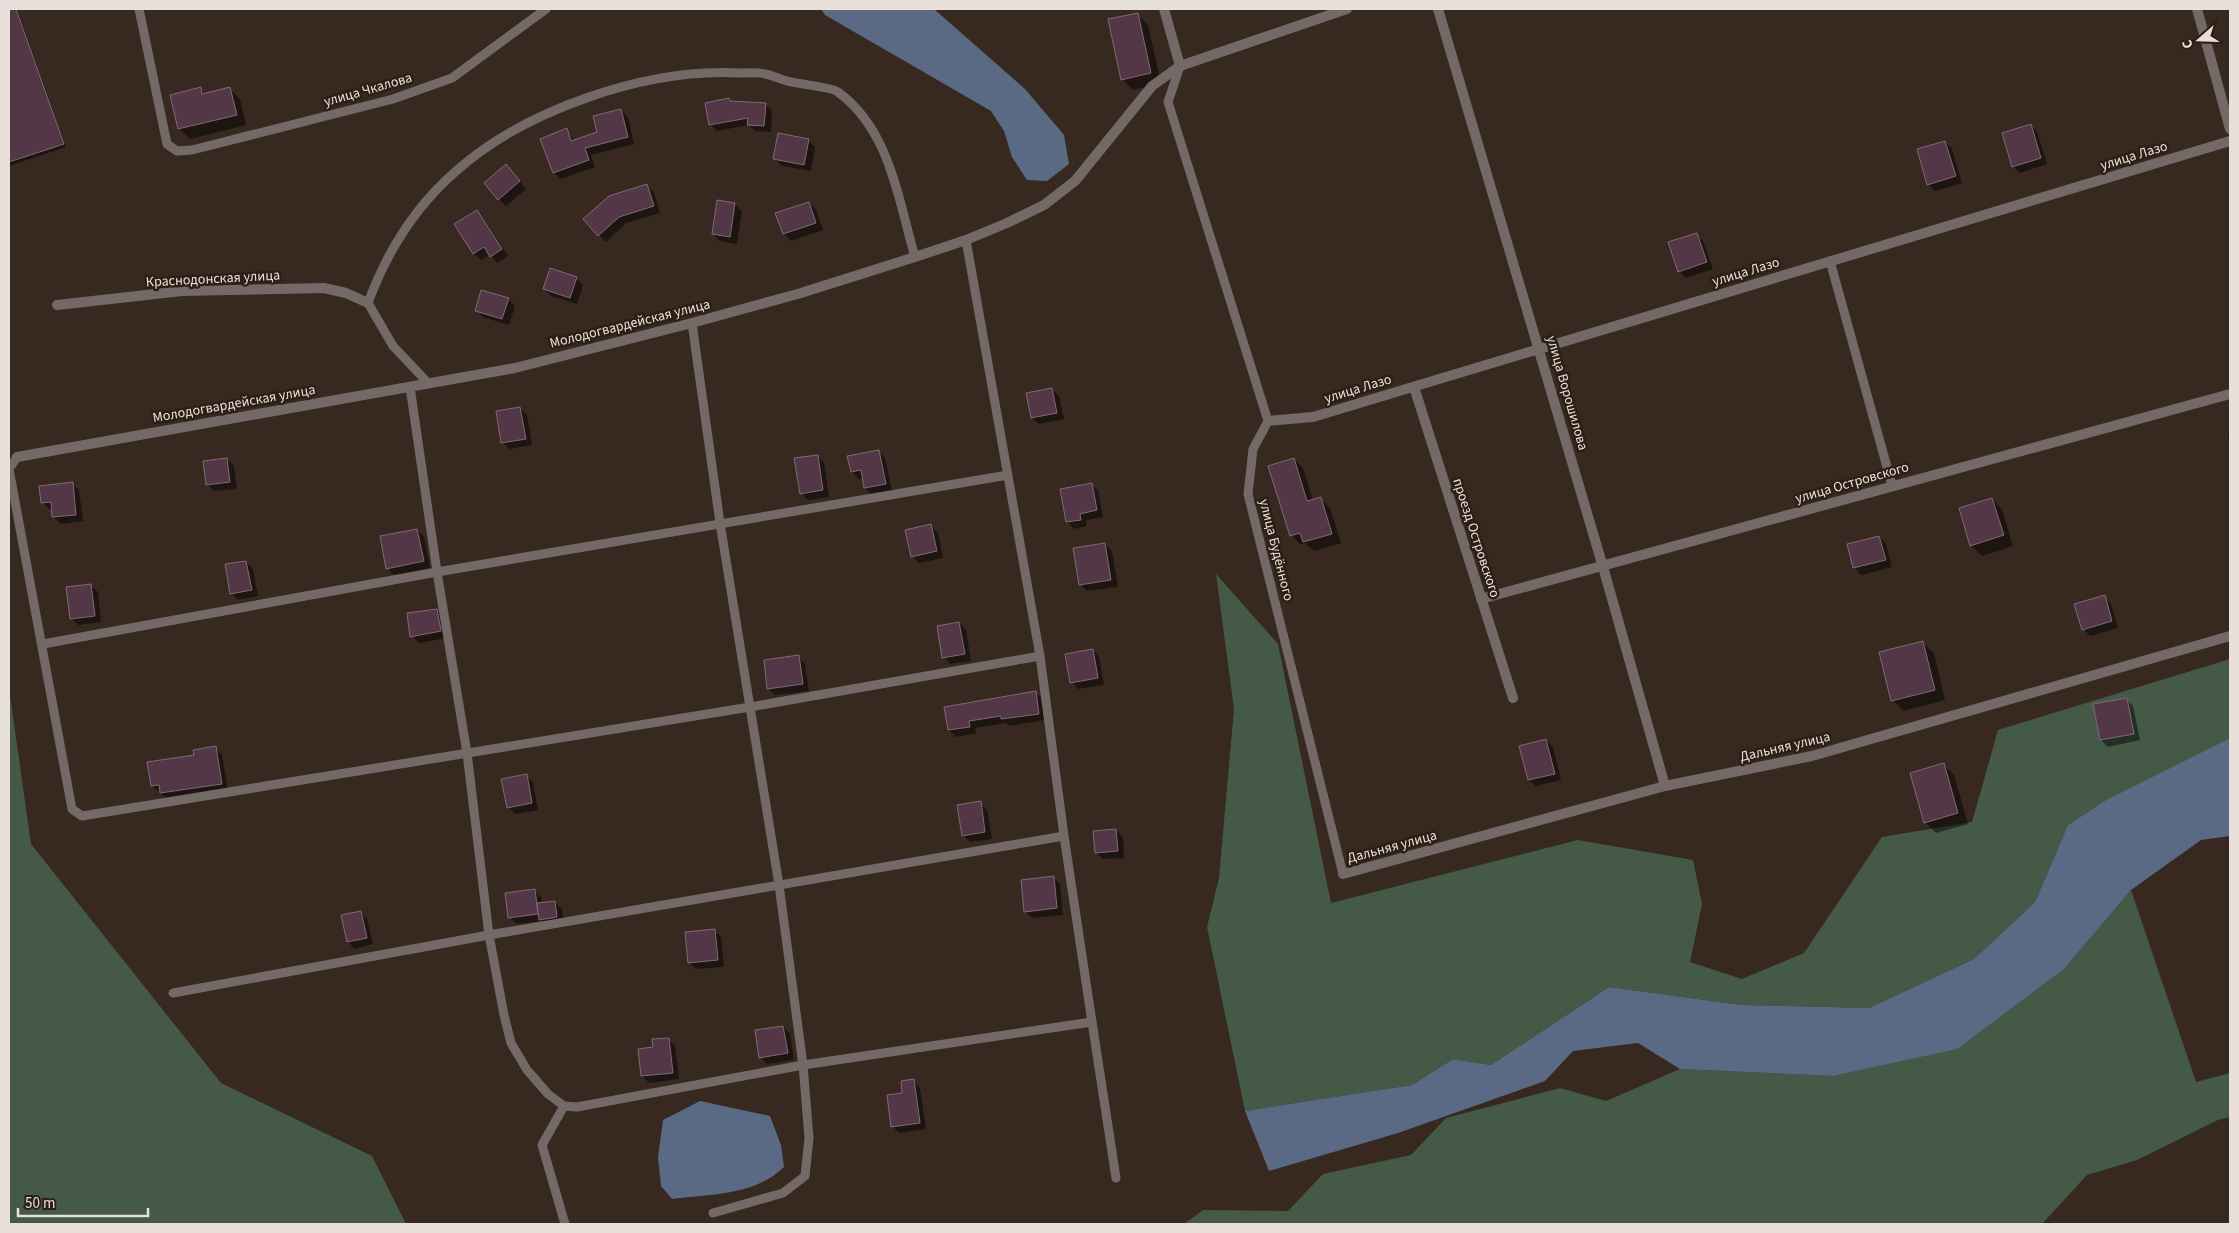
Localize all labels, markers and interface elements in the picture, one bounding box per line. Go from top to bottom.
north arrow [2174,15,2224,65]
text: С [2177,37,2199,51]
street label: улица Чкалова [322,68,414,112]
street label: улица Лазо [2098,136,2170,176]
street label: улица Лазо [1710,252,1782,292]
street label: Краснодонская улица [145,265,281,293]
street label: Молодогвардейская улица [548,294,712,354]
street label: улица Ворошилова [1541,333,1593,453]
street label: улица Лазо [1322,369,1394,409]
street label: Молодогвардейская улица [151,380,317,428]
street label: улица Островского [1793,457,1911,509]
street label: проезд Островского [1447,476,1505,600]
street label: улица Будённого [1254,497,1298,603]
street label: Дальняя улица [1738,727,1832,767]
street label: Дальняя улица [1345,825,1439,869]
scale bar [18,1186,148,1218]
text: 50 m [25,1193,55,1214]

